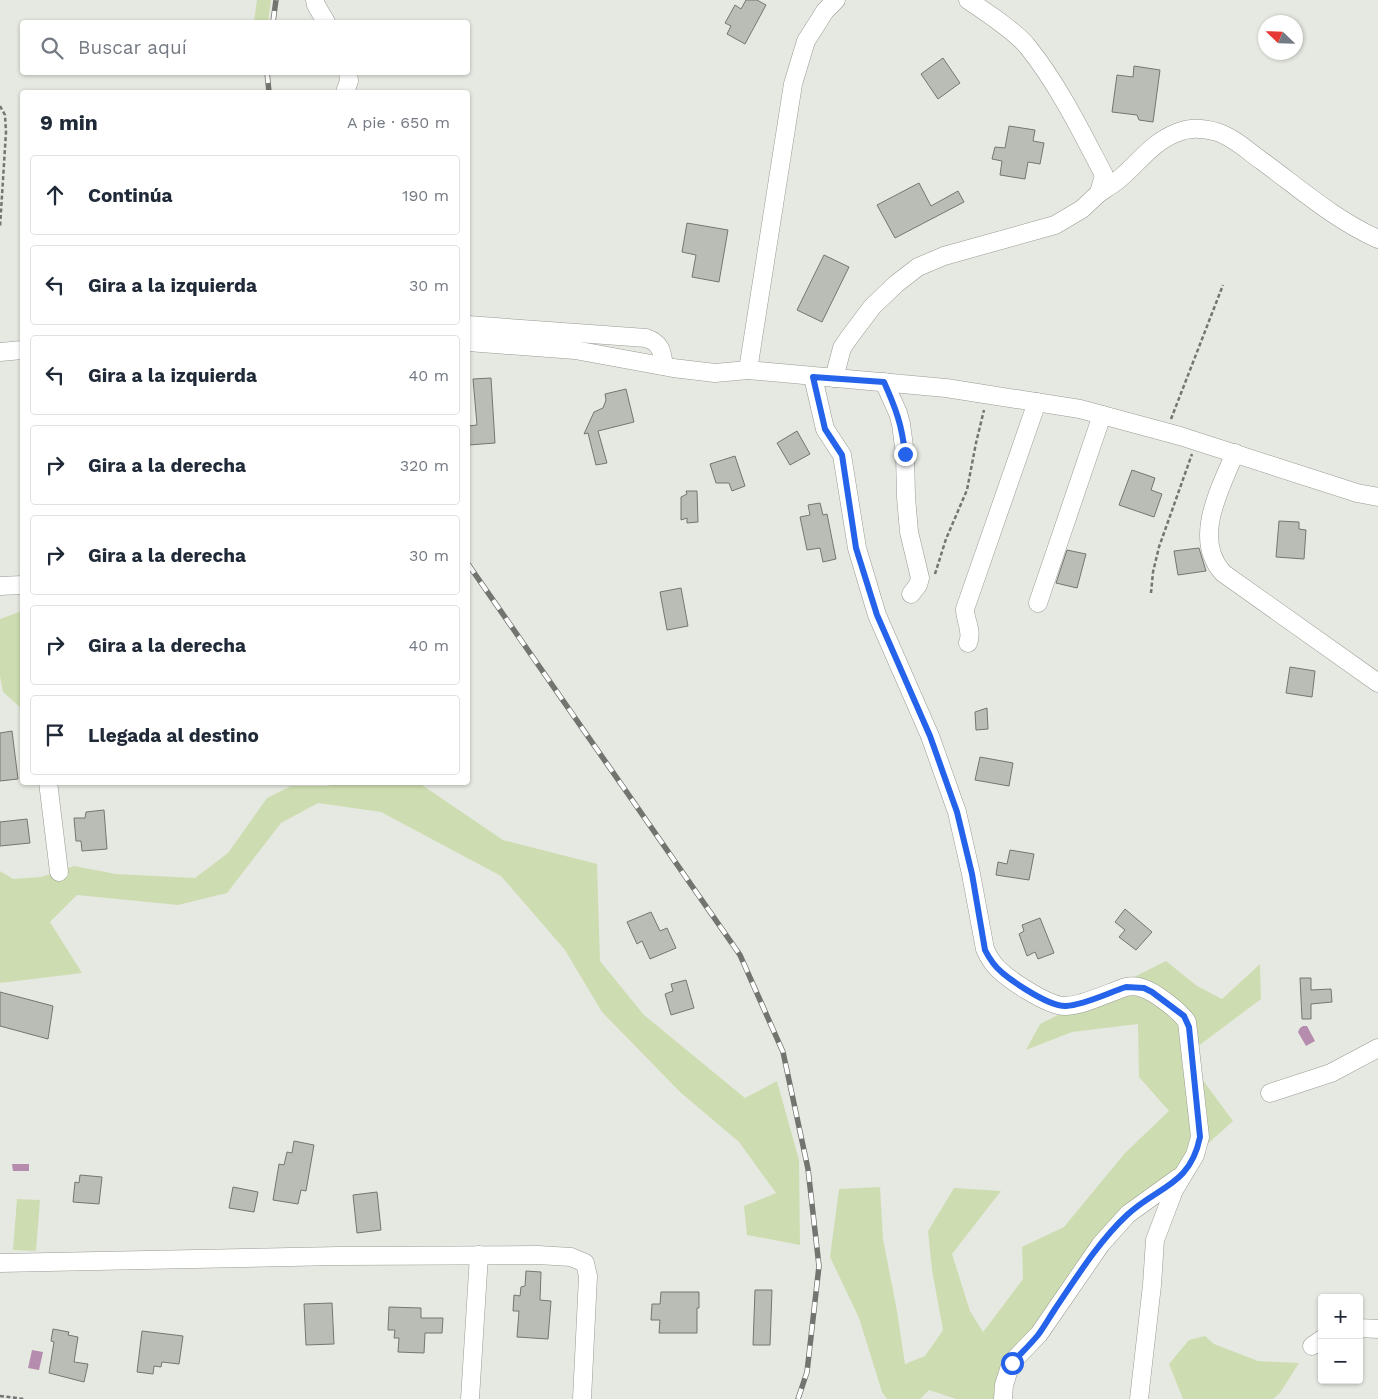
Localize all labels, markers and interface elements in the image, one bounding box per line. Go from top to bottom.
north arrow [1258,15,1303,60]
search box [20,20,470,75]
icon: search [38,34,66,62]
text: Buscar aquí [78,36,187,59]
text: 9 min [40,110,98,135]
text: A pie · 650 m [347,113,450,132]
icon: ahead [41,181,69,209]
text: Continúa [88,184,172,207]
text: 190 m [402,186,449,205]
icon: left [41,271,69,299]
text: Gira a la izquierda [88,274,257,297]
text: 30 m [409,276,449,295]
icon: left [41,361,69,389]
text: Gira a la izquierda [88,364,257,387]
text: 40 m [409,366,449,385]
route end [894,443,917,466]
icon: right [41,451,69,479]
text: Gira a la derecha [88,454,246,477]
text: 320 m [400,456,449,475]
icon: right [41,541,69,569]
text: Gira a la derecha [88,544,246,567]
text: 30 m [409,546,449,565]
icon: right [41,631,69,659]
text: Gira a la derecha [88,634,246,657]
text: 40 m [409,636,449,655]
icon: arrive [41,721,69,749]
text: Llegada al destino [88,724,259,747]
map controls [1318,1294,1363,1384]
button: + [1318,1294,1363,1339]
button: − [1318,1339,1363,1384]
route start [1001,1352,1024,1375]

